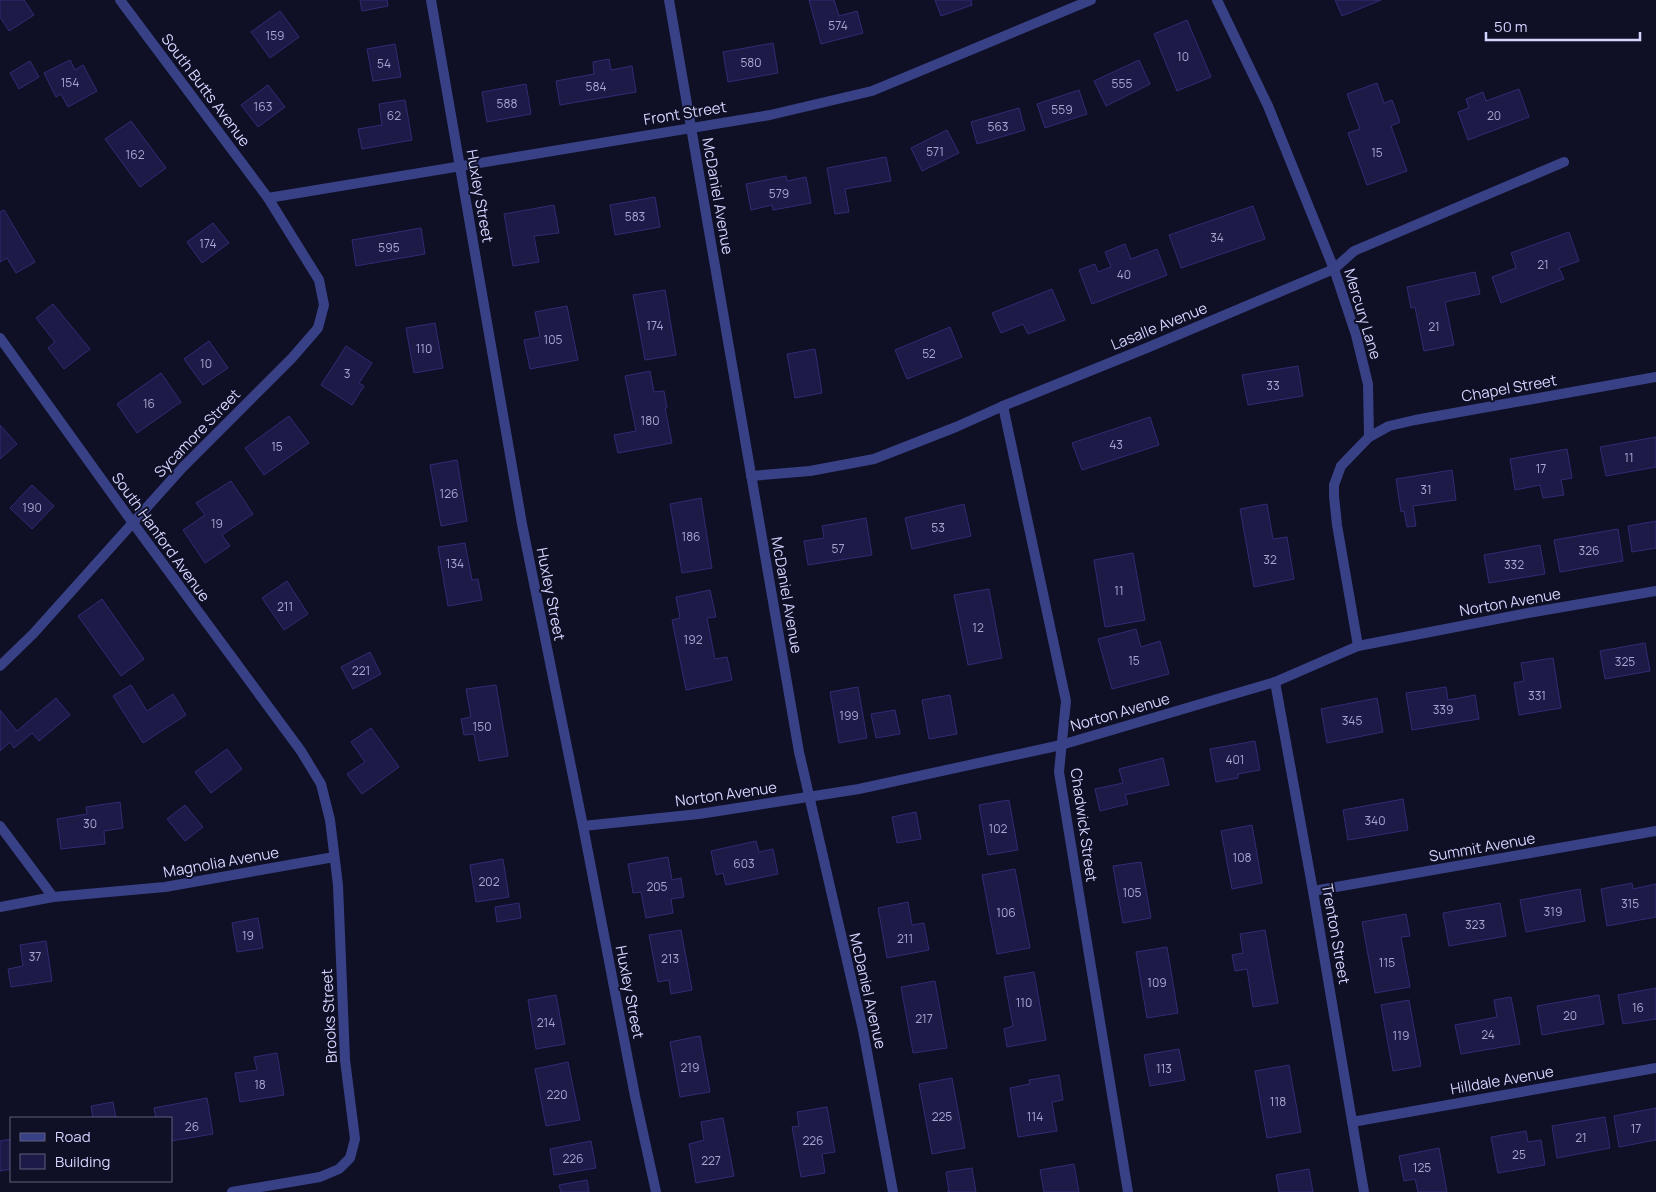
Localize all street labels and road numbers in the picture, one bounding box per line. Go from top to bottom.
street label: South Butts Avenue [157,29,256,151]
street label: Front Street [642,96,728,130]
street label: McDaniel Avenue [697,136,739,256]
street label: Huxley Street [461,148,499,244]
street label: Mercury Lane [1339,266,1387,362]
street label: Lasalle Avenue [1108,297,1211,355]
street label: Chapel Street [1460,369,1558,407]
street label: Sycamore Street [149,384,245,482]
street label: South Hanford Avenue [107,468,215,606]
street label: McDaniel Avenue [766,535,808,655]
street label: Huxley Street [532,546,570,642]
street label: Norton Avenue [1458,583,1562,621]
street label: Norton Avenue [1068,688,1172,736]
street label: Chadwick Street [1066,767,1102,883]
street label: Norton Avenue [674,776,778,812]
street label: Summit Avenue [1427,827,1537,867]
street label: Magnolia Avenue [161,841,281,883]
street label: Trenton Street [1317,882,1355,986]
street label: McDaniel Avenue [844,931,892,1051]
street label: Huxley Street [611,944,649,1040]
street label: Brooks Street [316,968,342,1064]
street label: Hilldale Avenue [1449,1061,1556,1099]

